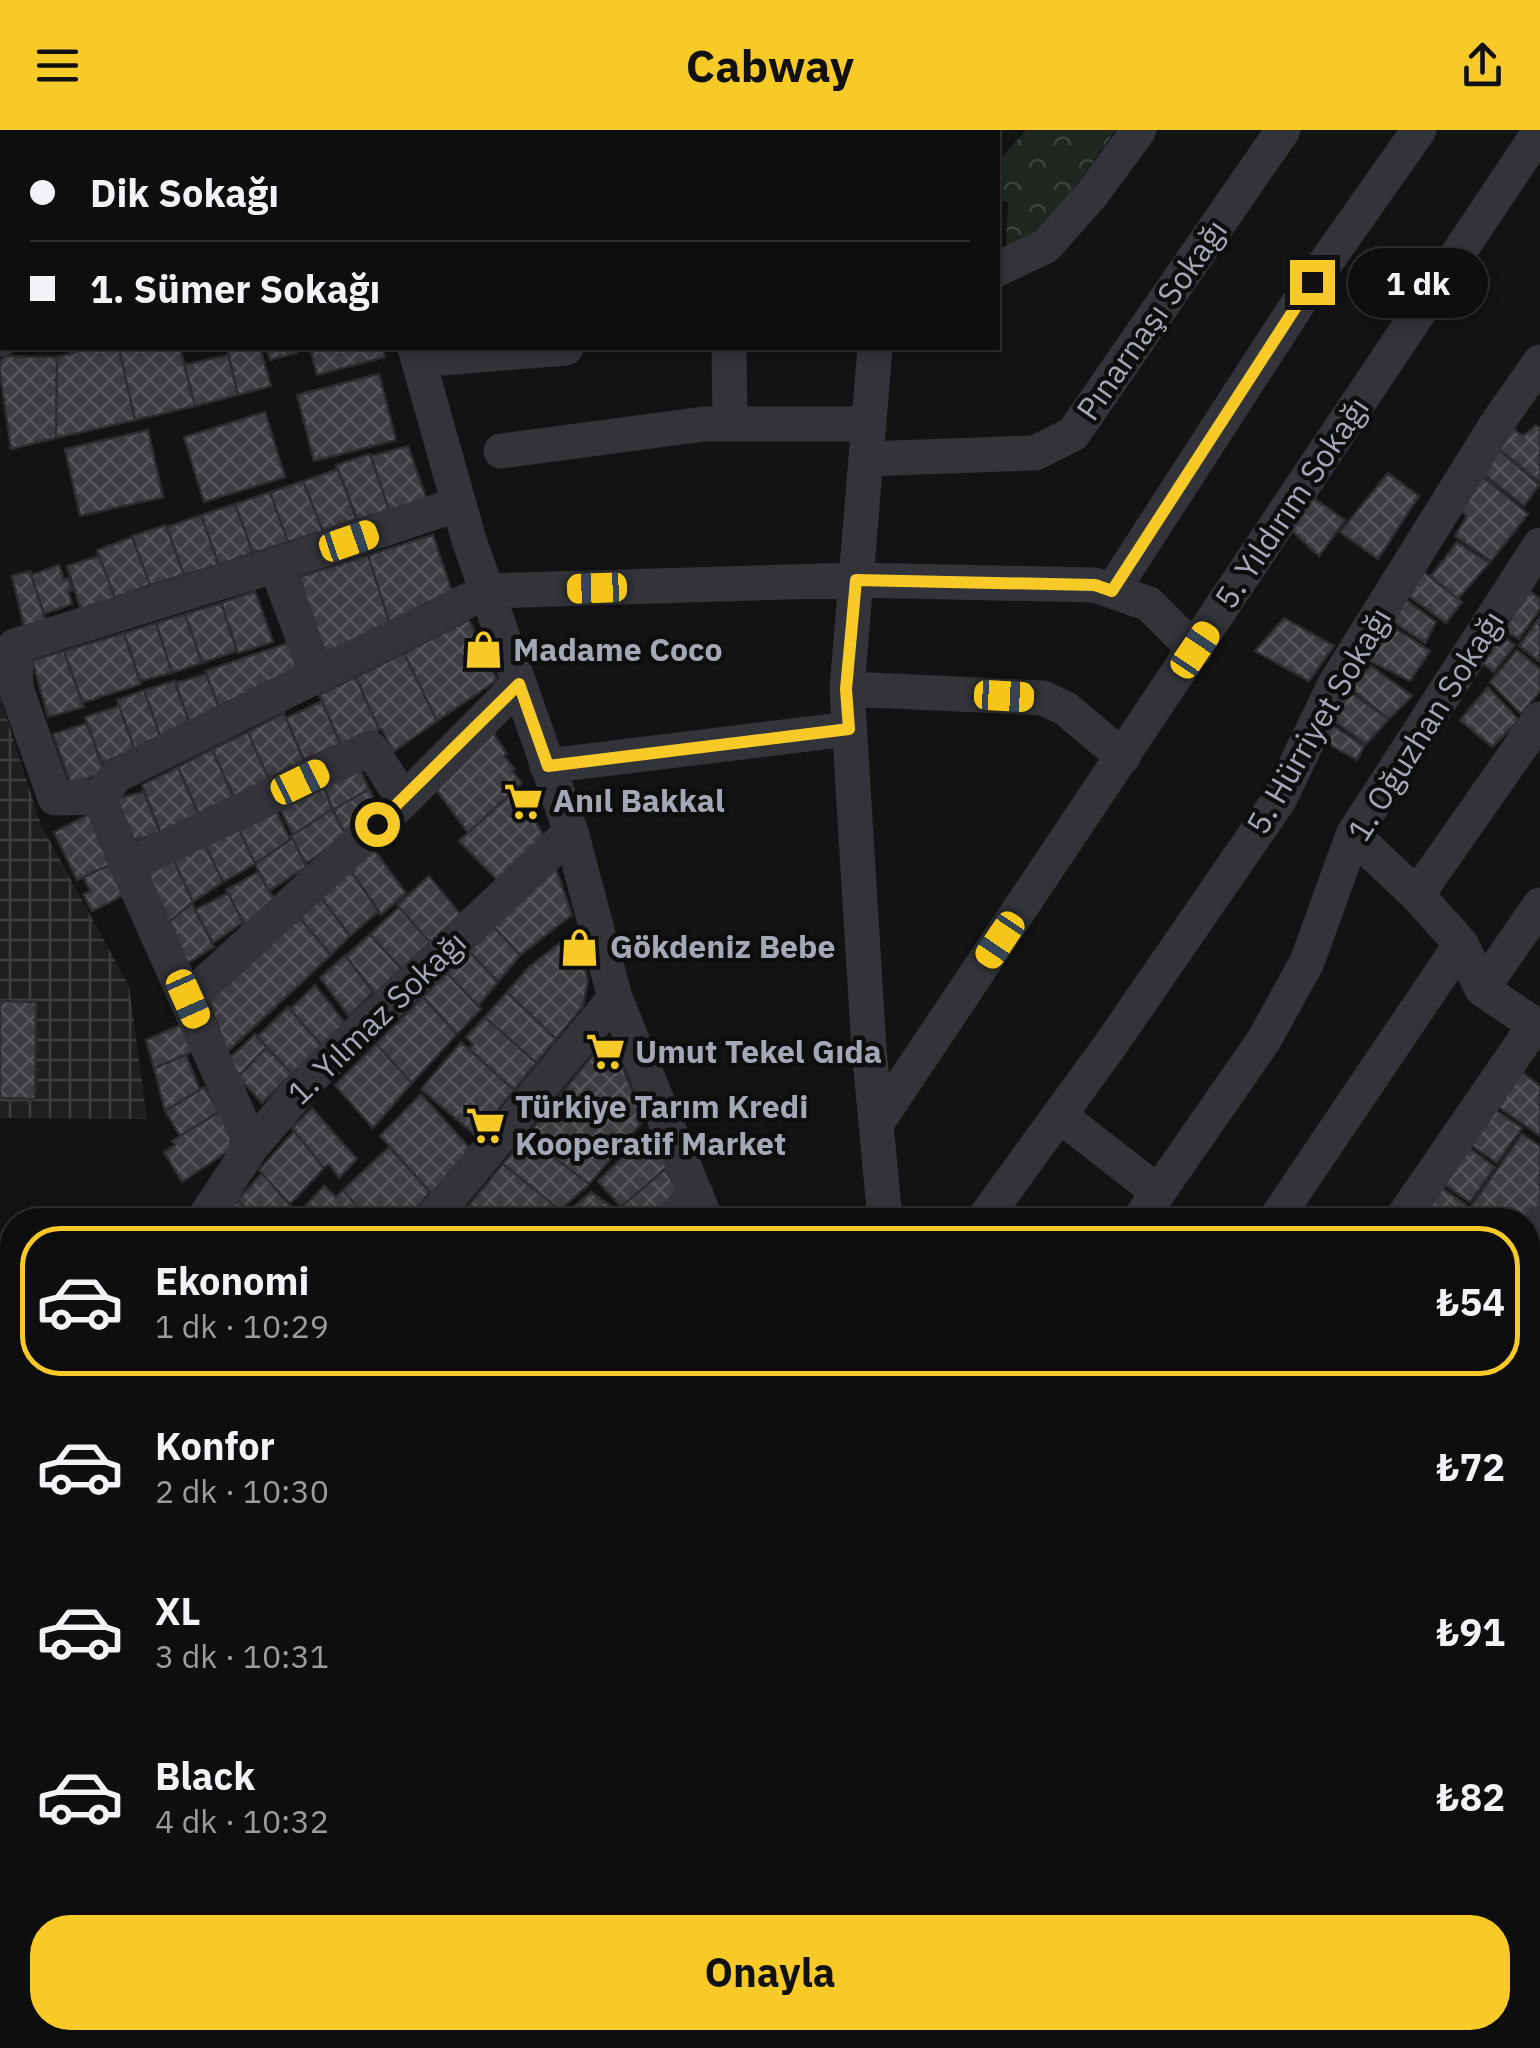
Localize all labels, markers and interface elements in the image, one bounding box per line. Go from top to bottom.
text: Cabway [686,36,854,94]
icon: menu [30,38,85,93]
icon: share [1455,38,1510,93]
text: Dik Sokağı [90,168,279,217]
street label: Pınarnaşı Sokağı [1066,211,1236,428]
callout: 1 dk [1347,247,1487,317]
route end [1290,260,1335,305]
text: 1 dk [1386,262,1450,304]
text: 1. Sümer Sokağı [90,264,380,313]
street label: 5. Yıldırım Sokağı [1205,388,1378,617]
car [316,517,382,565]
car [566,572,628,604]
street label: 5. Hürriyet Sokağı [1236,599,1400,842]
street label: 1. Oğuzhan Sokağı [1337,602,1513,849]
car [1166,617,1224,683]
place label: Madame Coco [513,628,723,670]
shop icon: Madame Coco [462,629,504,671]
car [973,679,1035,713]
car [266,755,334,809]
place label: Anıl Bakkal [553,779,725,821]
supermarket icon: Anıl Bakkal [502,780,544,822]
route start [355,802,400,847]
car [971,907,1029,973]
street label: 1. Yılmaz Sokağı [278,921,475,1113]
place label: Gökdeniz Bebe [610,925,835,967]
shop icon: Gökdeniz Bebe [559,926,601,968]
car [162,965,214,1033]
place label: Umut Tekel Gıda [635,1030,882,1072]
supermarket icon: Umut Tekel Gıda [584,1031,626,1073]
place label: Türkiye Tarım Kredi Kooperatif Market [515,1085,808,1164]
supermarket icon: Türkiye Tarım Kredi Kooperatif Market [464,1104,506,1146]
icon: car [35,1256,125,1346]
text: Ekonomi [155,1256,309,1305]
text: ₺54 [1436,1277,1505,1326]
text: 1 dk · 10:29 [155,1305,329,1347]
icon: car [35,1421,125,1511]
text: Konfor [155,1421,275,1470]
text: ₺72 [1436,1442,1505,1491]
text: 2 dk · 10:30 [155,1470,329,1512]
icon: car [35,1586,125,1676]
text: XL [155,1586,201,1635]
text: ₺91 [1436,1607,1505,1656]
text: 3 dk · 10:31 [155,1635,329,1677]
icon: car [35,1751,125,1841]
text: Black [155,1751,255,1800]
text: ₺82 [1436,1772,1505,1821]
text: 4 dk · 10:32 [155,1800,329,1842]
button: Onayla [30,1915,1510,2030]

